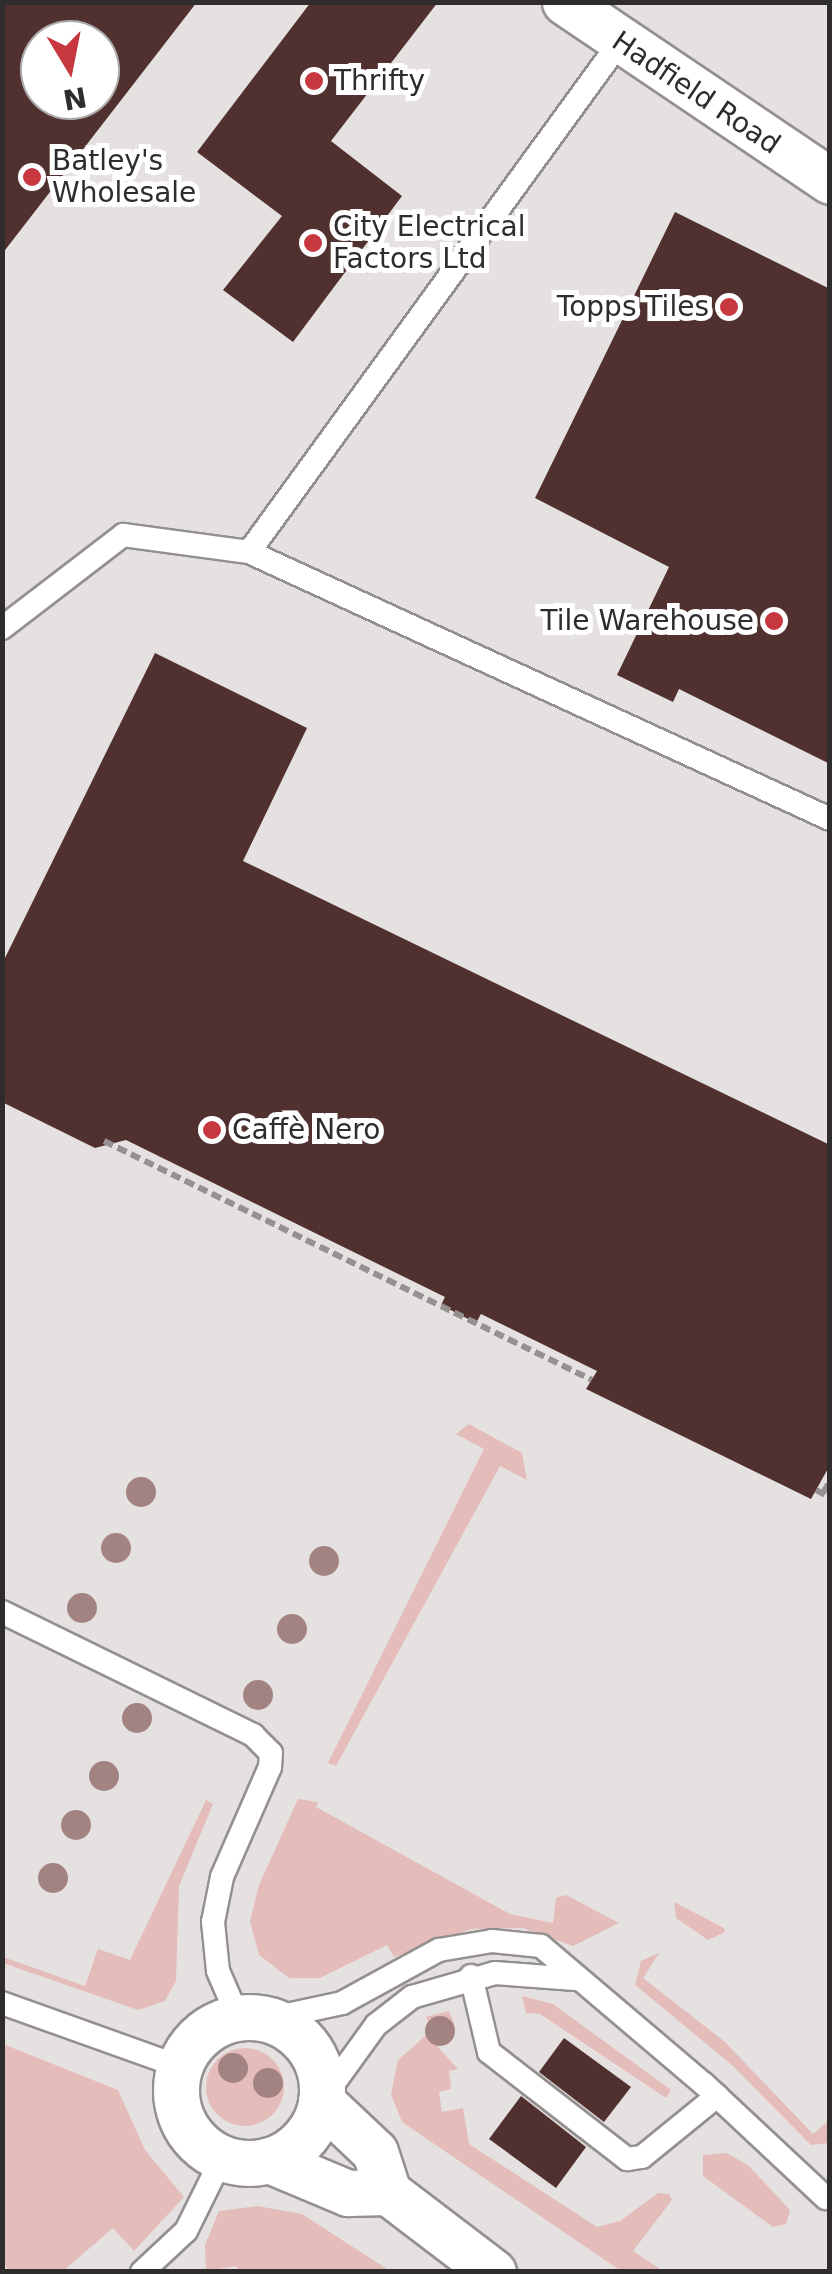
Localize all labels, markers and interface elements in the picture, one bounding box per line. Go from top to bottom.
north arrow [20,20,120,120]
street label: Hadfield Road [606,24,786,162]
place label: Thrifty [334,64,425,98]
marker: Thrifty [303,70,325,92]
text: N [61,80,89,116]
place label: Batley's Wholesale [52,144,196,210]
marker: Batley's Wholesale [21,166,43,188]
place label: City Electrical Factors Ltd [333,210,525,276]
marker: City Electrical Factors Ltd [302,232,324,254]
place label: Topps Tiles [557,290,709,324]
marker: Topps Tiles [718,296,740,318]
place label: Tile Warehouse [540,604,754,638]
marker: Tile Warehouse [763,610,785,632]
place label: Caffè Nero [232,1113,380,1147]
marker: Caffè Nero [201,1119,223,1141]

